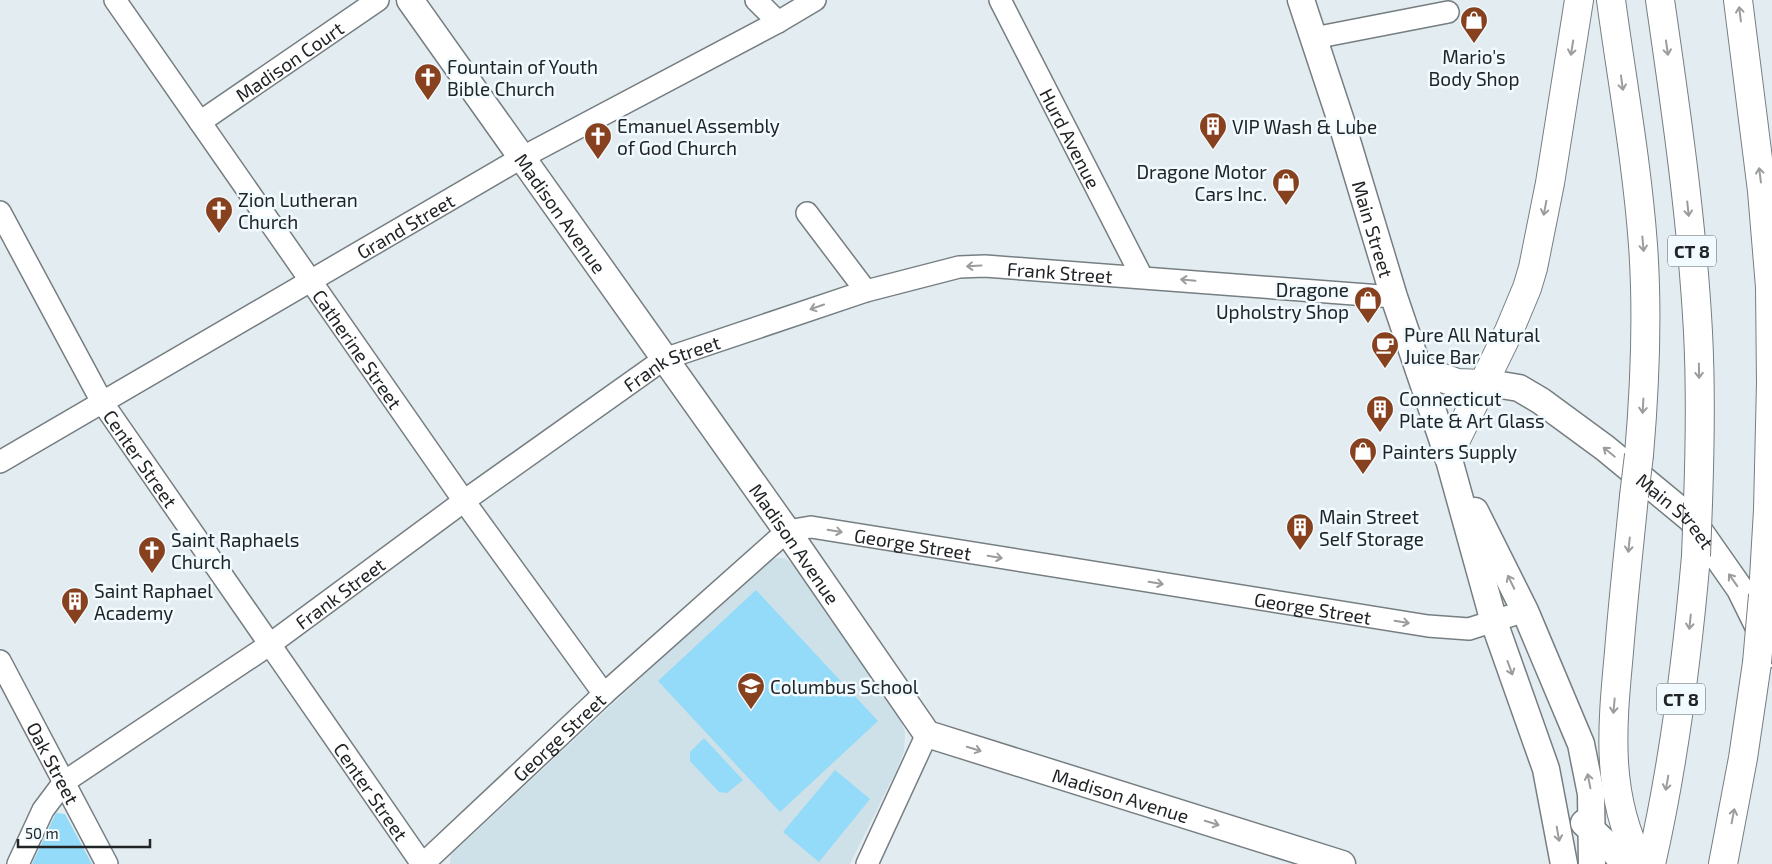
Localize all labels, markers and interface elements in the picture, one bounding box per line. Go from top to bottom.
shop icon: Mario's Body Shop [1459,5,1489,44]
one-way arrow [1735,6,1745,22]
street label: Madison Court [231,16,347,106]
one-way arrow [1567,40,1577,56]
one-way arrow [1662,40,1672,56]
place label: Mario's Body Shop [1429,45,1519,90]
place label: Fountain of Youth Bible Church [447,55,598,100]
church icon: Fountain of Youth Bible Church [413,62,443,101]
one-way arrow [1618,75,1628,91]
street label: Hurd Avenue [1036,84,1106,192]
building icon: VIP Wash & Lube [1198,111,1228,150]
place label: Emanuel Assembly of God Church [617,114,780,159]
place label: VIP Wash & Lube [1232,115,1377,138]
church icon: Emanuel Assembly of God Church [583,121,613,160]
street label: Madison Avenue [511,148,611,277]
place label: Dragone Motor Cars Inc. [1136,160,1267,205]
shop icon: Dragone Motor Cars Inc. [1271,167,1301,206]
one-way arrow [1755,168,1765,184]
street label: Main Street [1348,178,1399,280]
place label: Zion Lutheran Church [238,188,358,233]
street label: Grand Street [352,188,458,263]
church icon: Zion Lutheran Church [204,195,234,234]
one-way arrow [1540,200,1550,216]
one-way arrow [1683,201,1693,217]
one-way arrow [1638,236,1648,252]
road number: CT 8 [1668,236,1716,266]
street label: Frank Street [1006,256,1113,287]
one-way arrow [966,262,982,271]
one-way arrow [1180,276,1196,285]
place label: Dragone Upholstry Shop [1216,278,1349,323]
street label: Catherine Street [308,285,408,413]
shop icon: Dragone Upholstry Shop [1353,285,1383,324]
one-way arrow [810,303,825,312]
place label: Pure All Natural Juice Bar [1404,323,1540,368]
street label: Frank Street [619,330,723,396]
cafe icon: Pure All Natural Juice Bar [1370,330,1400,369]
one-way arrow [1694,363,1704,379]
place label: Connecticut Plate & Art Glass [1399,387,1545,432]
building icon: Connecticut Plate & Art Glass [1365,394,1395,433]
one-way arrow [1638,398,1647,414]
street label: Center Street [99,405,183,512]
shop icon: Painters Supply [1348,436,1378,475]
place label: Painters Supply [1382,440,1517,463]
one-way arrow [1603,446,1616,457]
street label: Main Street [1632,468,1719,553]
street label: Madison Avenue [745,479,845,608]
place label: Main Street Self Storage [1319,505,1424,550]
building icon: Main Street Self Storage [1285,512,1315,551]
street label: George Street [853,523,973,564]
one-way arrow [826,526,842,536]
place label: Saint Raphaels Church [171,528,299,573]
church icon: Saint Raphaels Church [137,535,167,574]
one-way arrow [1624,536,1634,552]
street label: Frank Street [290,552,389,633]
one-way arrow [987,552,1003,562]
one-way arrow [1728,573,1738,587]
one-way arrow [1505,575,1515,590]
one-way arrow [1147,578,1163,588]
place label: Saint Raphael Academy [94,579,213,624]
building icon: Saint Raphael Academy [60,586,90,625]
street label: George Street [1253,587,1373,628]
one-way arrow [1685,614,1695,630]
one-way arrow [1394,618,1410,628]
one-way arrow [1506,659,1515,675]
school or university icon: Columbus School [736,671,766,710]
place label: Columbus School [770,675,919,698]
road number: CT 8 [1657,684,1705,714]
street label: George Street [508,688,610,786]
one-way arrow [1609,698,1619,714]
street label: Oak Street [23,718,85,808]
street label: Center Street [330,738,413,844]
one-way arrow [965,744,981,754]
street label: Madison Avenue [1050,763,1192,827]
one-way arrow [1584,774,1593,790]
one-way arrow [1661,775,1671,791]
one-way arrow [1729,809,1738,825]
scale bar [18,816,150,848]
one-way arrow [1204,819,1220,829]
text: 50 m [25,824,59,842]
one-way arrow [1554,825,1564,841]

